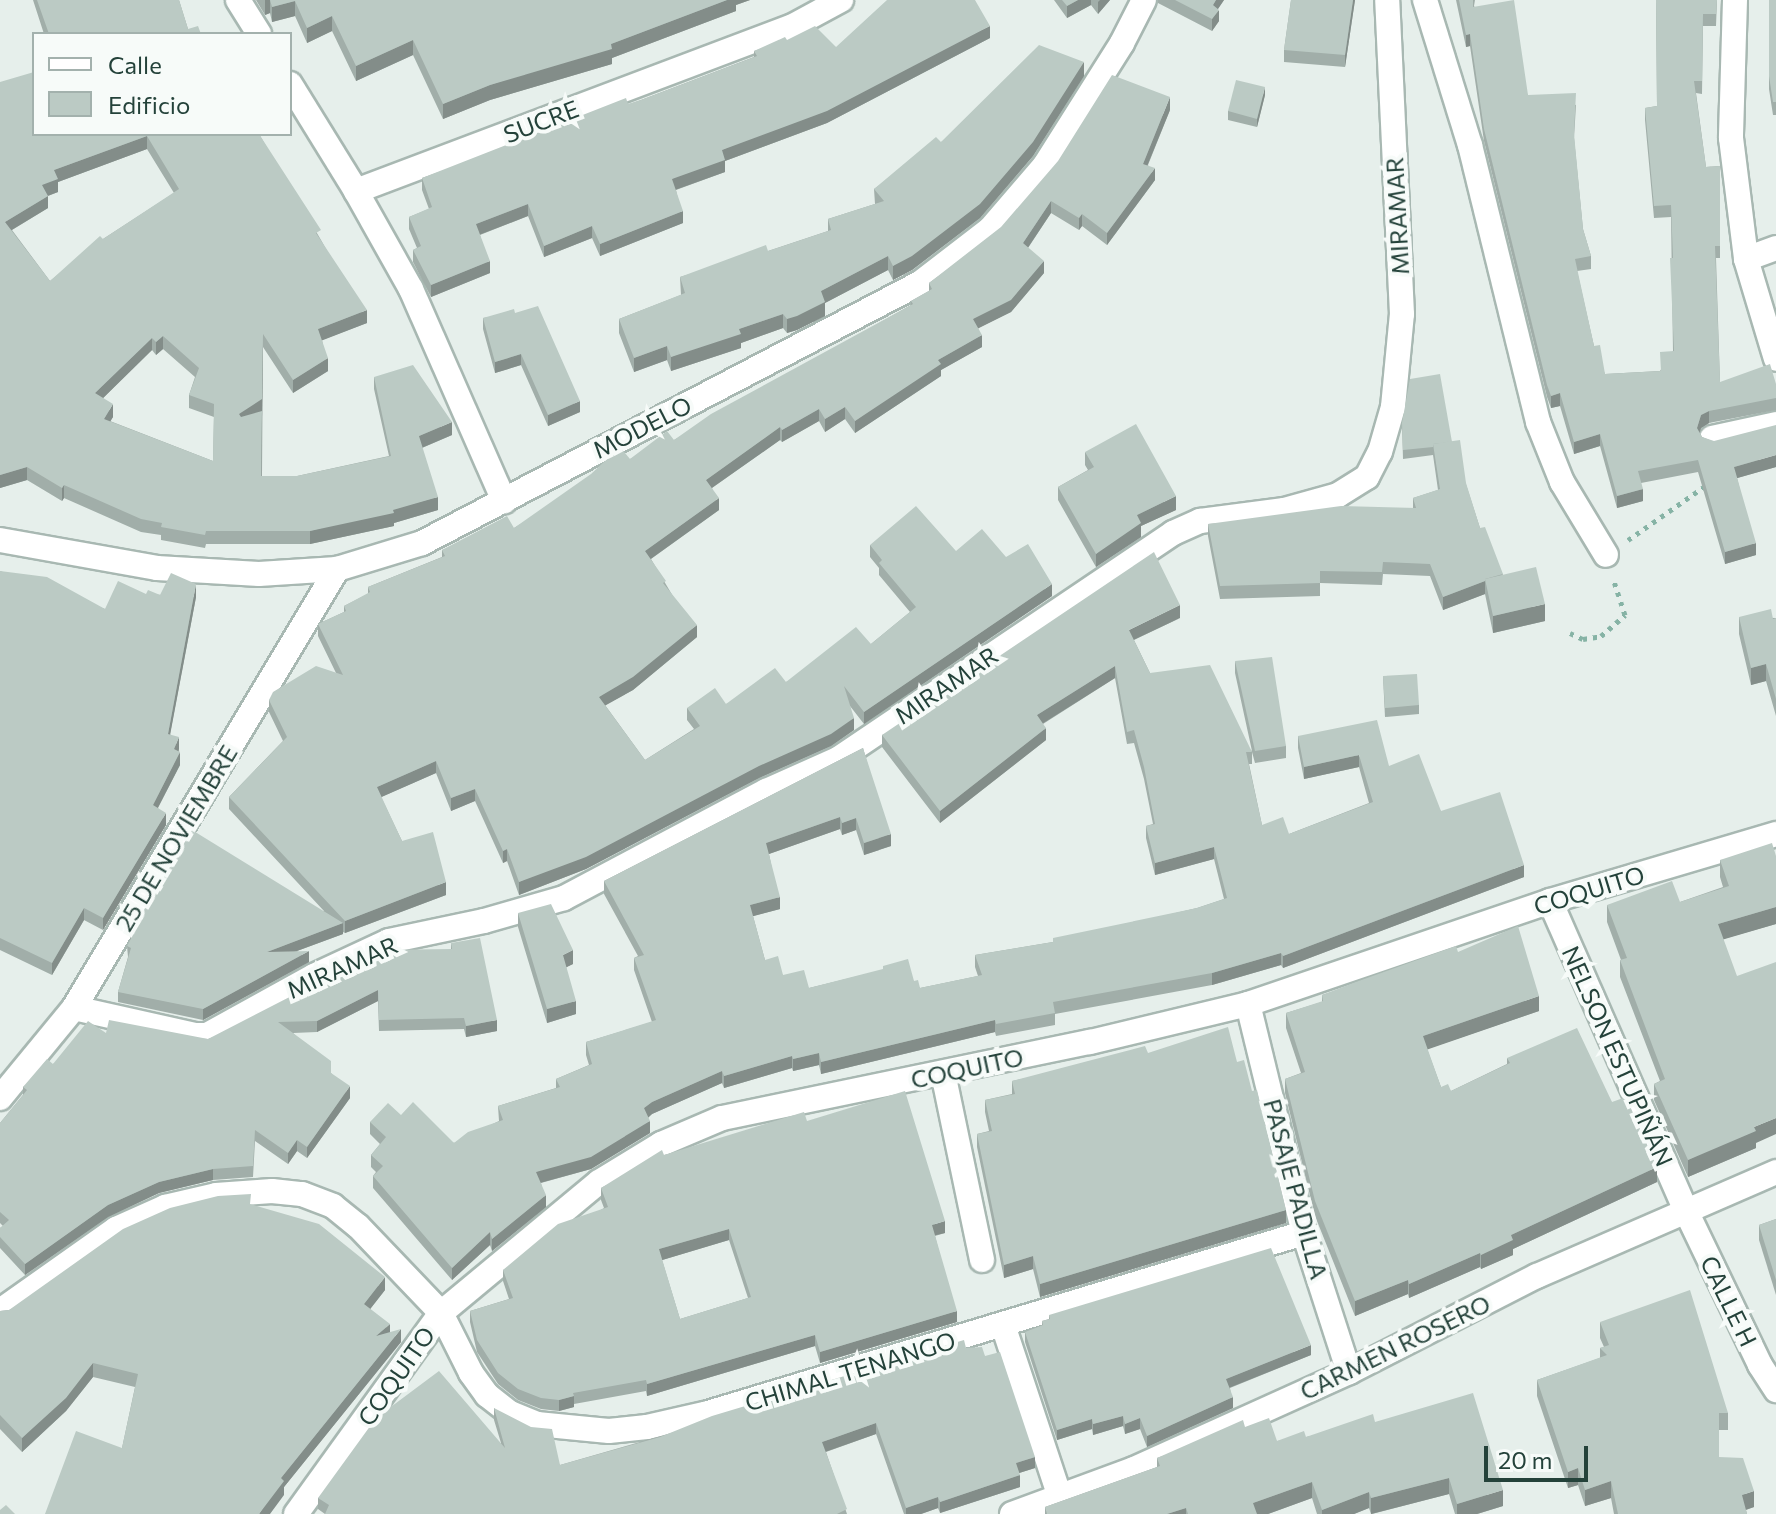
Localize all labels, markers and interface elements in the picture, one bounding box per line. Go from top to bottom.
legend [32,32,292,136]
text: Calle [108,50,162,79]
text: Edificio [108,90,190,119]
street label: SUCRE [499,94,583,148]
street label: MIRAMAR [1380,156,1414,276]
street label: MODELO [588,390,696,464]
street label: MIRAMAR [889,640,1003,730]
street label: 25 DE NOVIEMBRE [109,740,243,936]
street label: COQUITO [1530,860,1648,920]
street label: MIRAMAR [282,930,402,1004]
street label: NELSON ESTUPIÑÁN [1556,941,1680,1171]
street label: COQUITO [908,1042,1026,1094]
street label: PASAJE PADILLA [1258,1096,1334,1282]
street label: CALLE H [1695,1251,1763,1351]
street label: CARMEN ROSERO [1295,1288,1495,1406]
street label: COQUITO [351,1321,441,1431]
street label: CHIMAL TENANGO [741,1325,959,1417]
scale bar [1488,1430,1592,1480]
text: 20 m [1498,1445,1552,1474]

